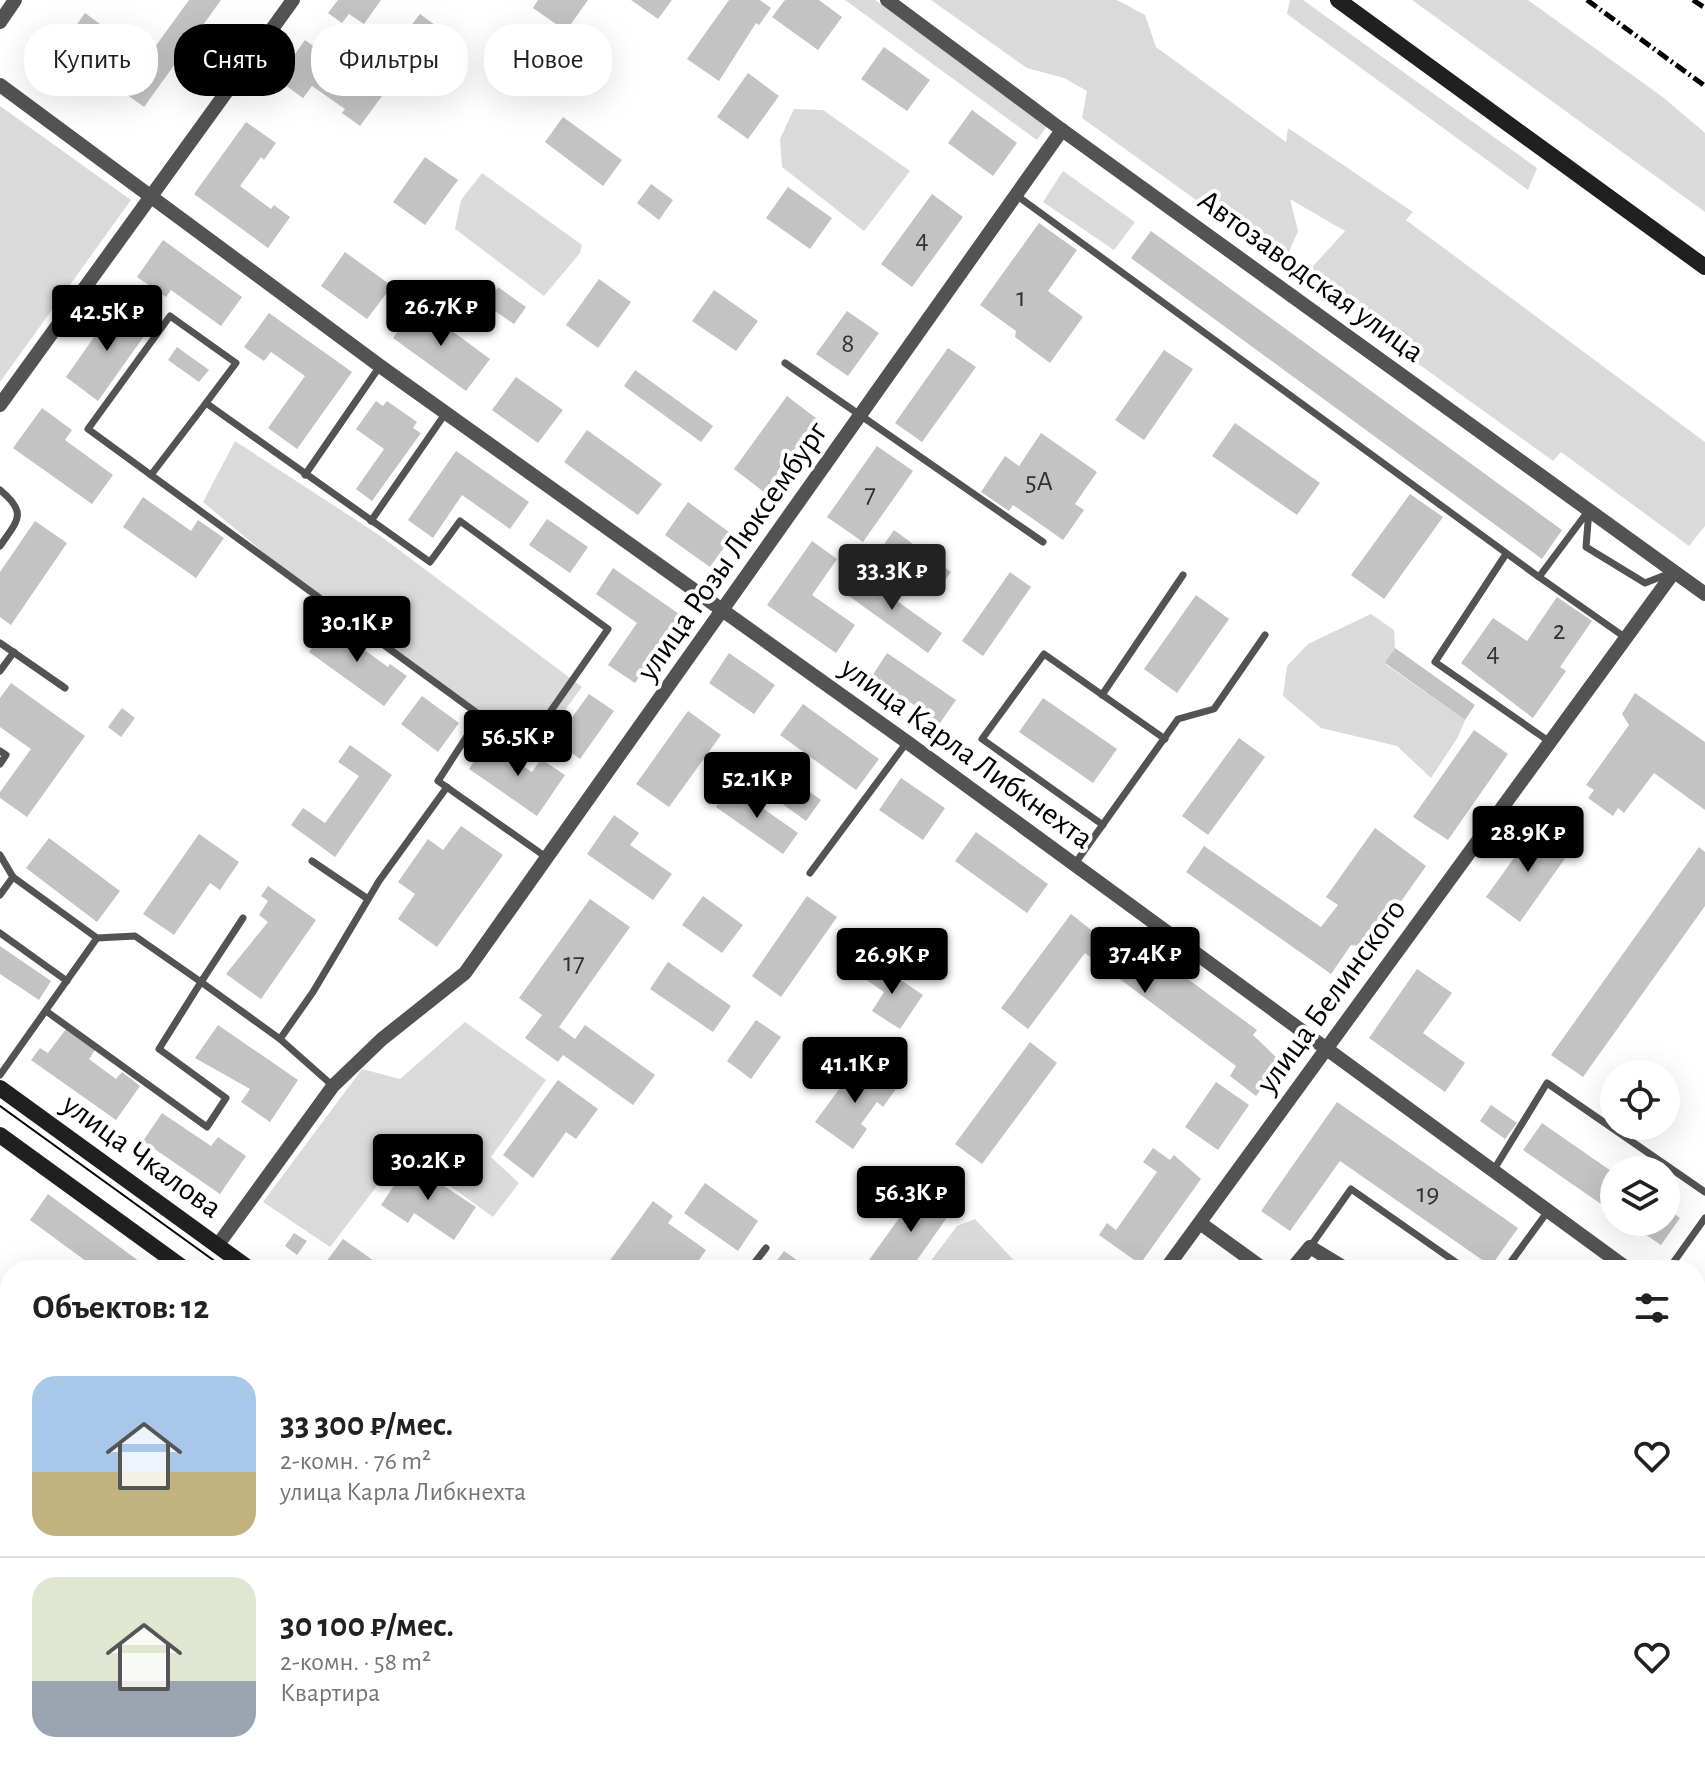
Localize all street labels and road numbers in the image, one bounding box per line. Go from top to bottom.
street label: Автозаводская улица [1192,184,1430,368]
street label: улица Розы Люксембург [630,415,834,687]
street label: улица Карла Либкнехта [834,650,1099,855]
street label: улица Белинского [1250,893,1412,1100]
street label: улица Чкалова [56,1087,228,1224]

